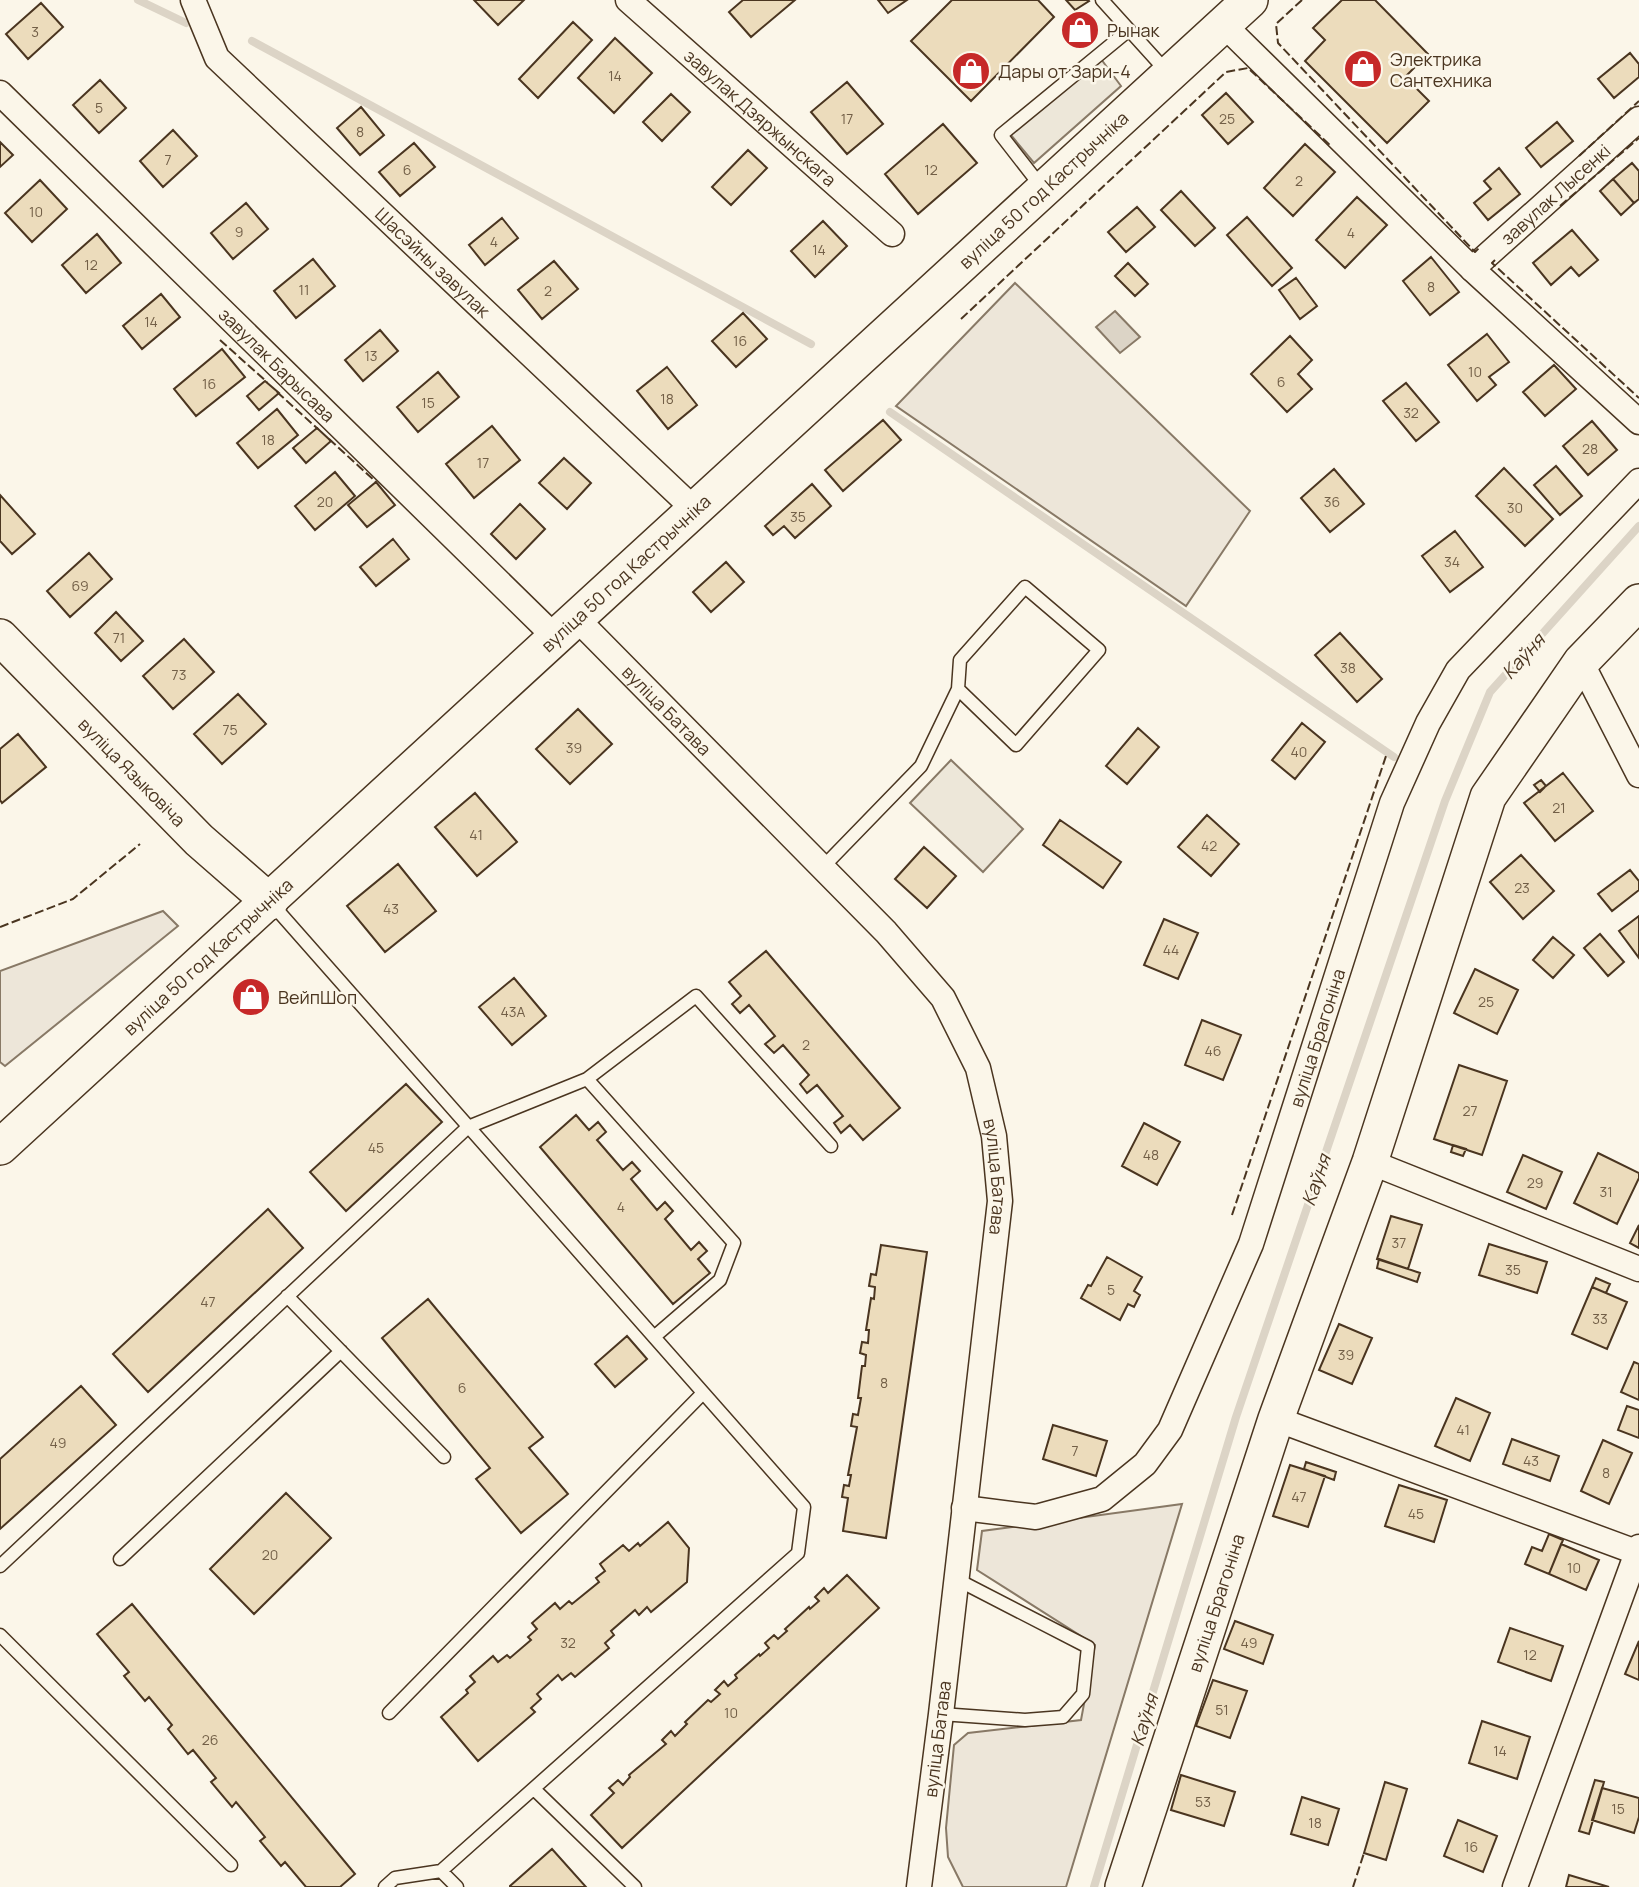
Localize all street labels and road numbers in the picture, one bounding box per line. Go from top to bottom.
street label: завулак Дзяржынскага [679,44,842,191]
street label: вуліца 50 год Кастрычніка [953,106,1133,274]
street label: завулак Лысенкі [1495,139,1615,250]
street label: Шасэйны завулак [370,202,496,323]
street label: завулак Барысава [214,302,340,427]
street label: вуліца 50 год Кастрычніка [536,489,716,657]
street label: вуліца Батава [617,660,717,760]
street label: вуліца Языковіча [73,712,191,832]
street label: вуліца 50 год Кастрычніка [118,872,298,1040]
street label: вуліца Брагоніна [1284,966,1350,1110]
street label: вуліца Батава [978,1116,1012,1236]
street label: вуліца Брагоніна [1182,1531,1250,1675]
street label: вуліца Батава [918,1679,956,1799]

